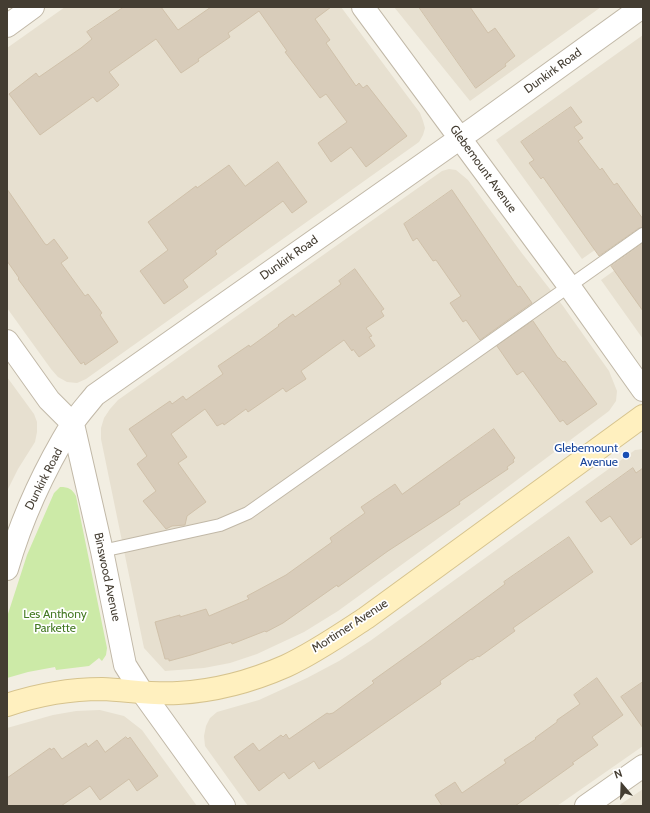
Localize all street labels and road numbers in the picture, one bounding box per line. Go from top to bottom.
street label: Dunkirk Road [521,45,585,97]
street label: Glebemount Avenue [446,122,520,216]
street label: Dunkirk Road [257,233,321,283]
street label: Dunkirk Road [22,446,66,512]
street label: Binswood Avenue [91,531,123,623]
street label: Mortimer Avenue [309,596,391,656]

